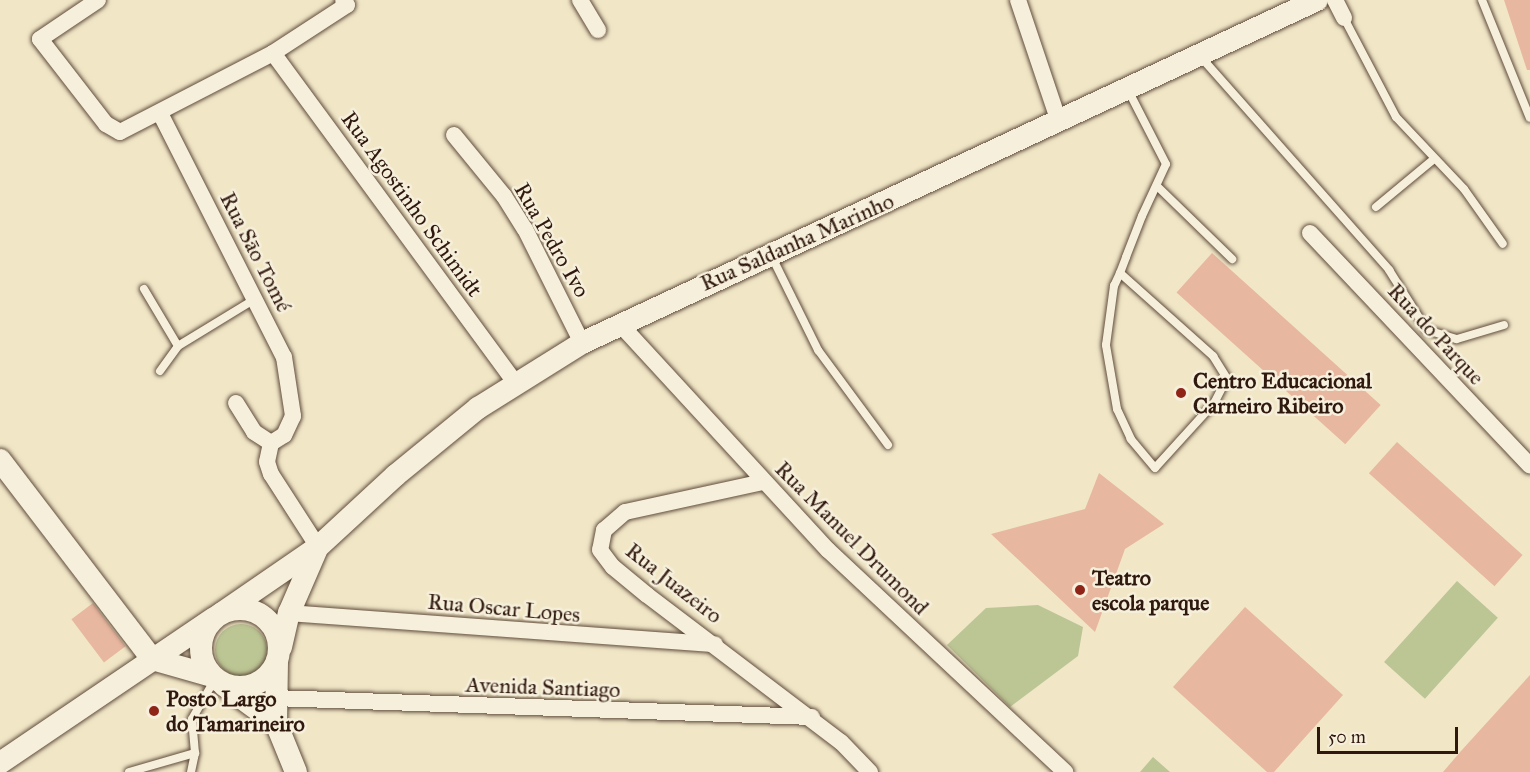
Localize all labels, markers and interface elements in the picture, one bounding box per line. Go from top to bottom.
street label: Rua Agostinho Schimidt [336,106,488,302]
street label: Rua Pedro Ivo [509,178,595,302]
street label: Rua Saldanha Marinho [696,187,898,297]
street label: Rua Sāo Tomé [215,188,297,316]
street label: Rua do Parque [1382,278,1490,390]
place label: Centro Educacional Carneiro Ribeiro [1193,367,1372,418]
marker: Centro Educacional Carneiro Ribeiro [1174,386,1188,400]
street label: Rua Manuel Drumond [770,456,934,620]
street label: Rua Juazeiro [620,537,728,629]
place label: Teatro escola parque [1092,564,1209,616]
marker: Teatro escola parque [1073,583,1087,597]
street label: Rua Oscar Lopes [427,588,581,628]
street label: Avenida Santiago [465,671,621,703]
place label: Posto Largo do Tamarineiro [166,685,305,736]
marker: Posto Largo do Tamarineiro [147,704,161,718]
scale bar [1320,715,1461,753]
text: 50 m [1328,726,1366,748]

